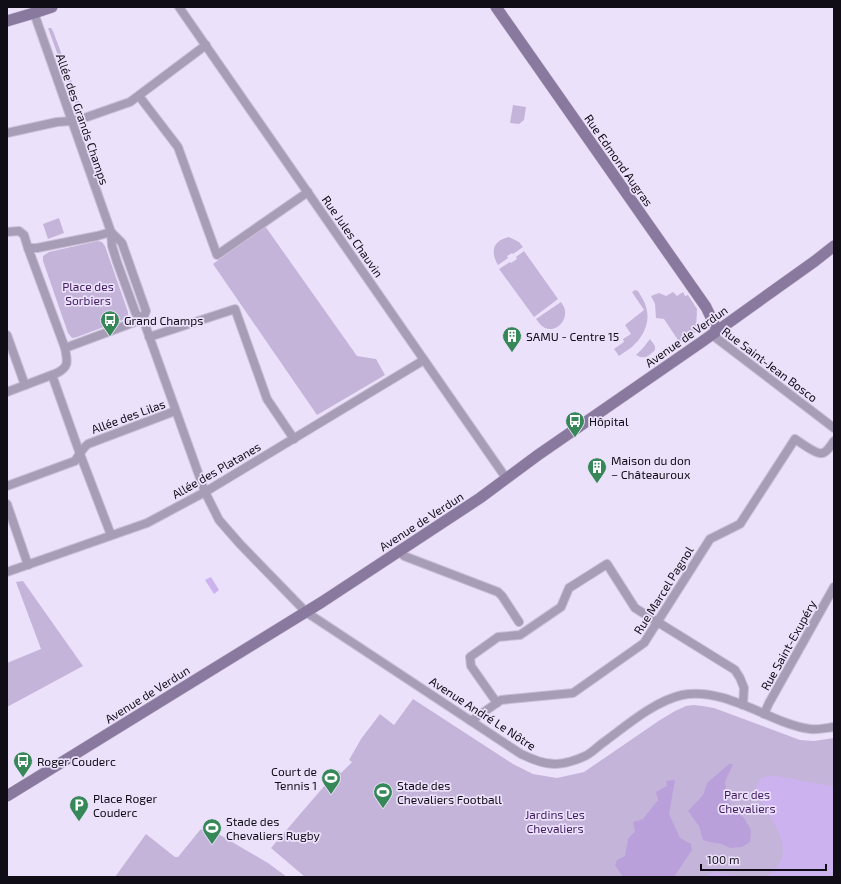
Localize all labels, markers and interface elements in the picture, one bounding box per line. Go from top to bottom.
street label: Allée des Grands Champs [54,52,112,186]
street label: Rue Edmond Augras [582,111,656,209]
street label: Rue Jules Chauvin [320,193,386,280]
park label: Place des Sorbiers [62,279,114,307]
street label: Avenue de Verdun [642,302,730,370]
bus stop icon: Grand Champs [99,309,121,337]
place label: Grand Champs [124,313,203,327]
street label: Rue Saint-Jean Bosco [720,324,821,405]
building icon: SAMU - Centre 15 [501,325,523,353]
place label: SAMU - Centre 15 [526,329,619,343]
street label: Allée des Lilas [89,396,167,436]
bus stop icon: Hôpital [564,410,586,438]
place label: Hôpital [589,414,629,428]
street label: Allée des Platanes [169,439,263,501]
place label: Maison du don – Châteauroux [611,453,691,481]
building icon: Maison du don – Châteauroux [586,456,608,484]
street label: Avenue de Verdun [376,489,466,553]
street label: Rue Marcel Pagnol [630,543,696,637]
street label: Rue Saint-Exupéry [757,597,819,693]
street label: Avenue de Verdun [102,662,192,726]
street label: Avenue André Le Nôtre [427,673,539,753]
bus stop icon: Roger Couderc [12,750,34,778]
place label: Roger Couderc [37,754,116,768]
place label: Court de Tennis 1 [271,764,317,792]
sports icon: Court de Tennis 1 [320,767,342,795]
place label: Stade des Chevaliers Football [397,778,502,806]
sports icon: Stade des Chevaliers Football [372,781,394,809]
park label: Parc des Chevaliers [718,787,776,815]
place label: Place Roger Couderc [93,791,157,819]
parking icon: Place Roger Couderc [68,794,90,822]
park label: Jardins Les Chevaliers [525,807,585,835]
place label: Stade des Chevaliers Rugby [226,814,320,842]
sports icon: Stade des Chevaliers Rugby [201,817,223,845]
scale bar [701,846,826,872]
text: 100 m [707,852,739,866]

